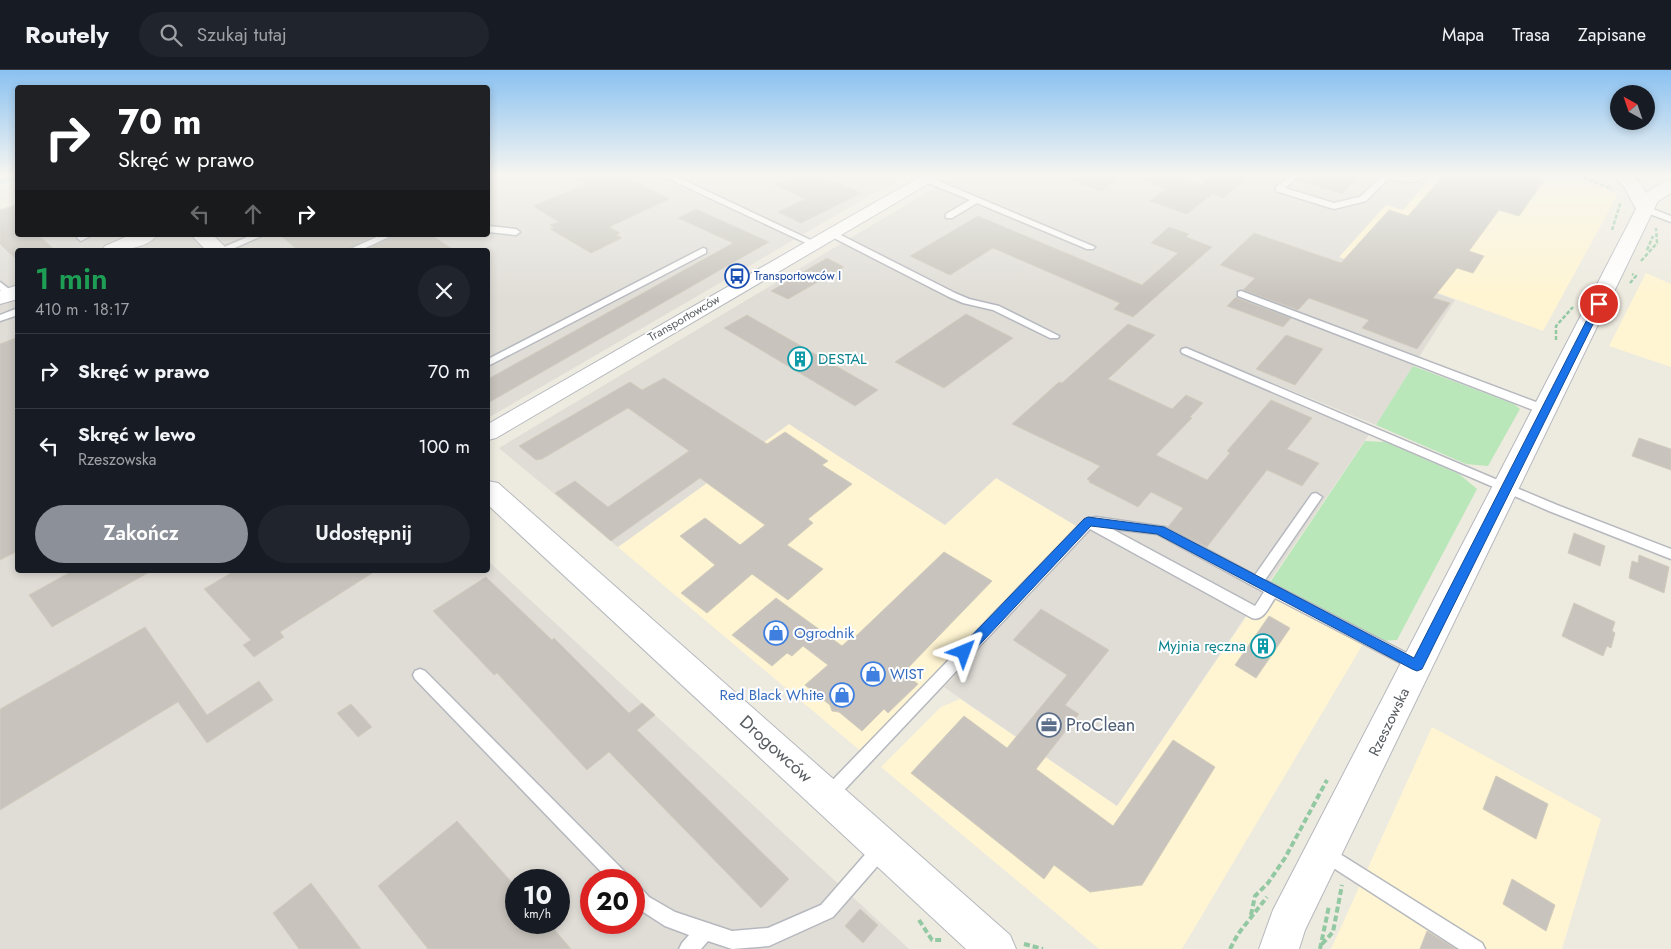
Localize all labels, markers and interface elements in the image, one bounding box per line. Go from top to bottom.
search box [139,12,489,57]
text: Routely [25,17,109,52]
icon: search [157,21,185,49]
text: Szukaj tutaj [197,21,287,48]
text: Mapa [1442,22,1484,48]
text: Trasa [1512,22,1550,48]
text: Zapisane [1578,22,1646,48]
north arrow [1610,85,1655,130]
map controls [1610,85,1655,130]
text: 70 m [118,97,201,147]
icon: right [35,105,100,170]
text: Skręć w prawo [118,143,254,175]
icon: left [186,200,214,228]
icon: ahead [239,200,267,228]
icon: right [292,200,320,228]
text: 1 min [35,257,108,300]
bus stop icon: Transportowców I [724,263,750,289]
button: close [418,265,470,317]
place label: Transportowców I [754,267,841,285]
pin [1578,283,1620,325]
street label: Transportowców [645,290,724,346]
icon: arrive [1585,290,1613,318]
text: 410 m · 18:17 [35,298,129,321]
building icon: DESTAL [787,346,813,372]
place label: DESTAL [818,348,867,370]
icon: right [35,357,63,385]
text: Skręć w prawo [78,358,210,385]
text: 70 m [428,358,470,385]
text: Skręć w lewo [78,421,196,448]
icon: left [35,432,63,460]
text: 100 m [418,433,470,460]
text: Rzeszowska [78,448,156,471]
button: Zakończ [35,505,248,563]
button: Udostępnij [258,505,470,563]
shop icon: Ogrodnik [763,620,789,646]
place label: Ogrodnik [794,622,855,644]
position arrow [937,625,989,677]
building icon: Myjnia ręczna [1250,633,1276,659]
place label: Myjnia ręczna [1158,635,1246,657]
shop icon: WIST [860,661,886,687]
place label: WIST [890,663,924,685]
shop icon: Red Black White [829,682,855,708]
place label: Red Black White [720,684,824,706]
street label: Rzeszowska [1363,684,1415,760]
street label: Drogowców [734,709,819,789]
office icon: ProClean [1036,712,1062,738]
place label: ProClean [1066,712,1135,738]
speed limit sign: 20 [580,869,645,934]
text: 10 [523,877,552,913]
text: km/h [524,905,551,923]

